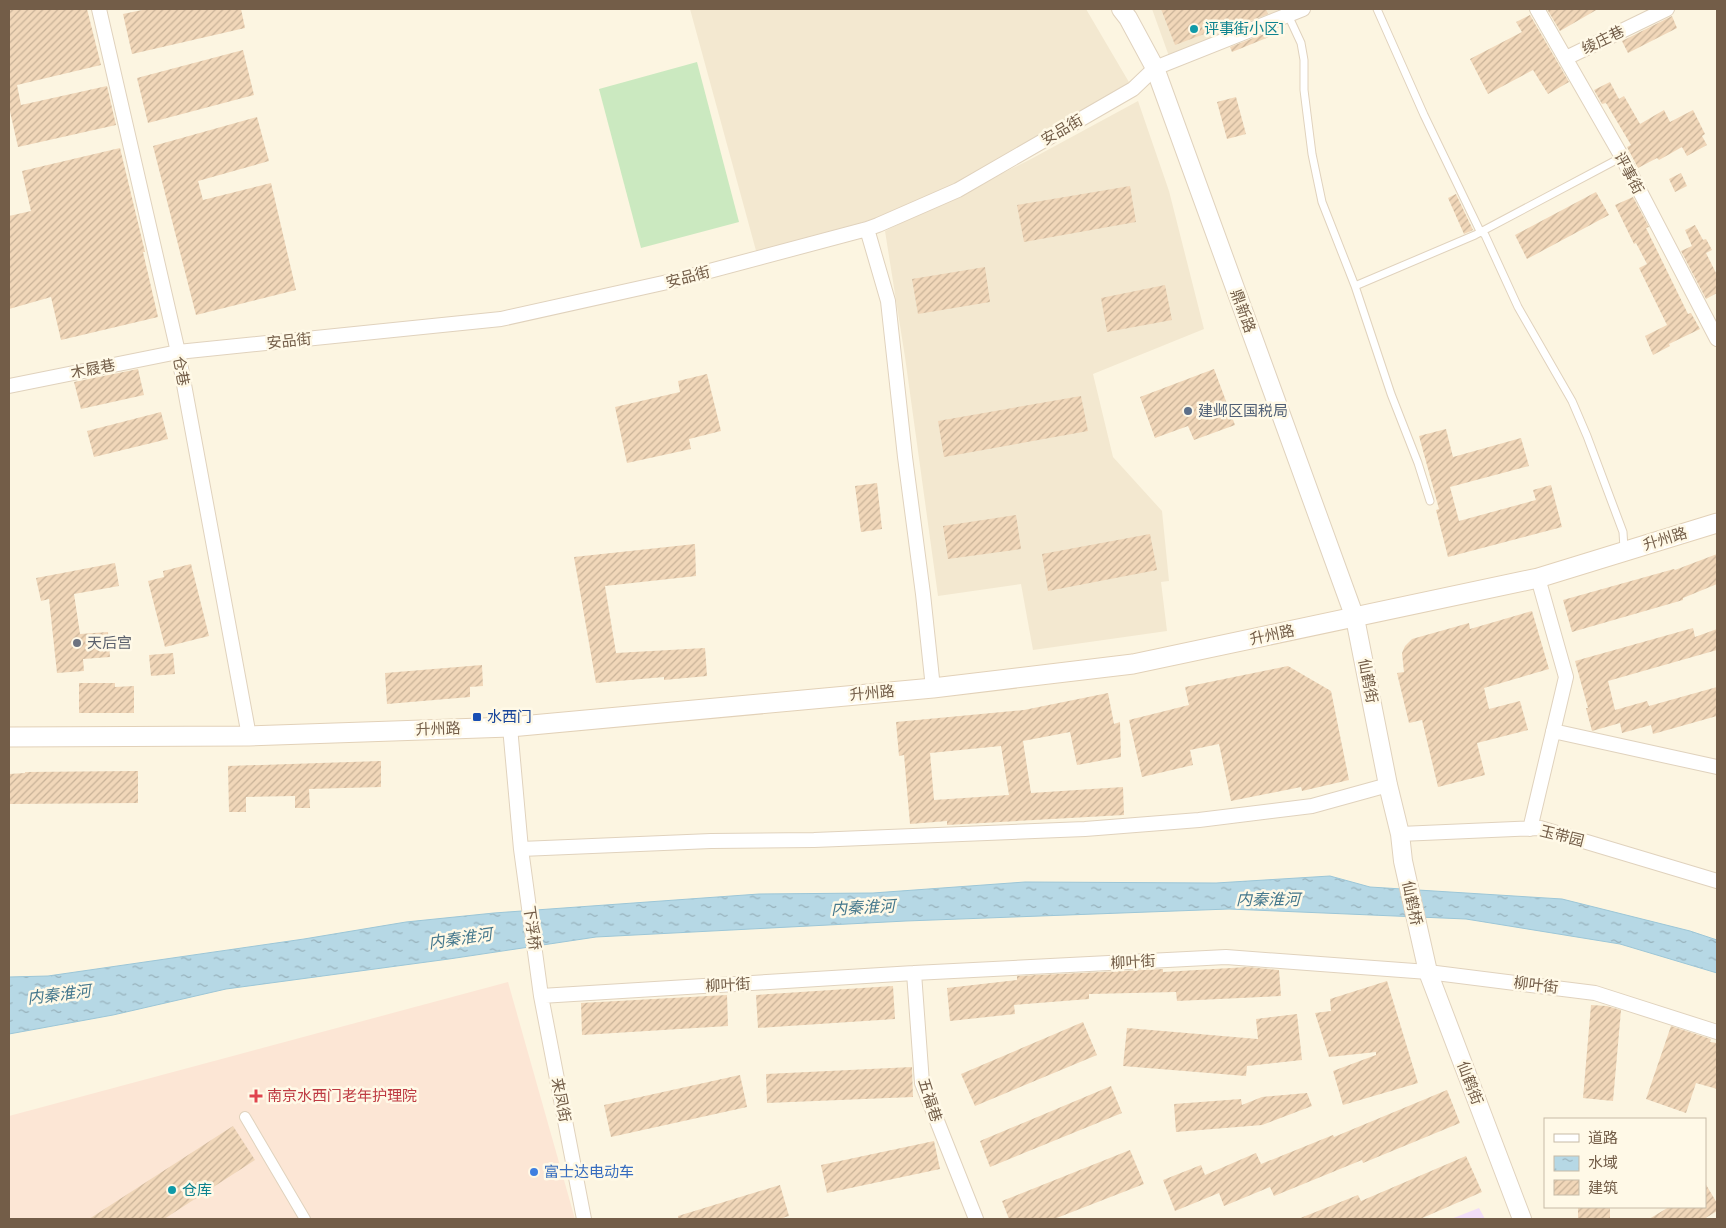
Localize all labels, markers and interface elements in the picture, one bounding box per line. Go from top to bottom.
place label: 评事街小区1 [1204,19,1284,38]
street label: 绫庄巷 [1578,21,1627,58]
marker: 评事街小区1 [1188,23,1200,35]
street label: 安品街 [1038,110,1086,149]
street label: 评事街 [1610,148,1648,197]
street label: 安品街 [664,262,712,292]
street label: 鼎新路 [1227,286,1260,335]
street label: 安品街 [266,329,312,352]
street label: 仓巷 [169,354,194,387]
street label: 木屐巷 [69,355,117,382]
place label: 建邺区国税局 [1198,401,1288,420]
marker: 建邺区国税局 [1182,405,1194,417]
street label: 升州路 [1641,523,1689,554]
street label: 升州路 [1248,621,1296,648]
place label: 天后宫 [87,633,132,652]
marker: 天后宫 [71,637,83,649]
street label: 仙鹤街 [1355,657,1382,705]
street label: 升州路 [849,681,895,704]
place label: 水西门 [487,707,532,726]
marker: 水西门 [471,711,483,723]
street label: 升州路 [415,718,461,739]
street label: 玉带园 [1538,821,1586,850]
street label: 仙鹤桥 [1399,879,1426,927]
water label: 内秦淮河 [1236,890,1303,909]
water label: 内秦淮河 [831,896,898,919]
street label: 下浮桥 [520,904,545,952]
water label: 内秦淮河 [427,924,496,952]
street label: 柳叶街 [1110,951,1156,972]
street label: 柳叶街 [1513,972,1560,997]
street label: 柳叶街 [705,974,751,995]
water label: 内秦淮河 [26,981,95,1008]
street label: 仙鹤街 [1454,1058,1487,1107]
street label: 来凤街 [548,1076,575,1124]
street label: 五福巷 [914,1076,946,1124]
place label: 南京水西门老年护理院 [267,1086,417,1105]
marker: 南京水西门老年护理院 [249,1089,263,1103]
legend [1544,1118,1706,1208]
text: 道路 [1588,1128,1618,1147]
text: 水域 [1588,1153,1618,1172]
place label: 富士达电动车 [544,1162,634,1181]
marker: 富士达电动车 [528,1166,540,1178]
text: 建筑 [1588,1178,1618,1197]
place label: 仓库 [182,1180,212,1199]
marker: 仓库 [166,1184,178,1196]

